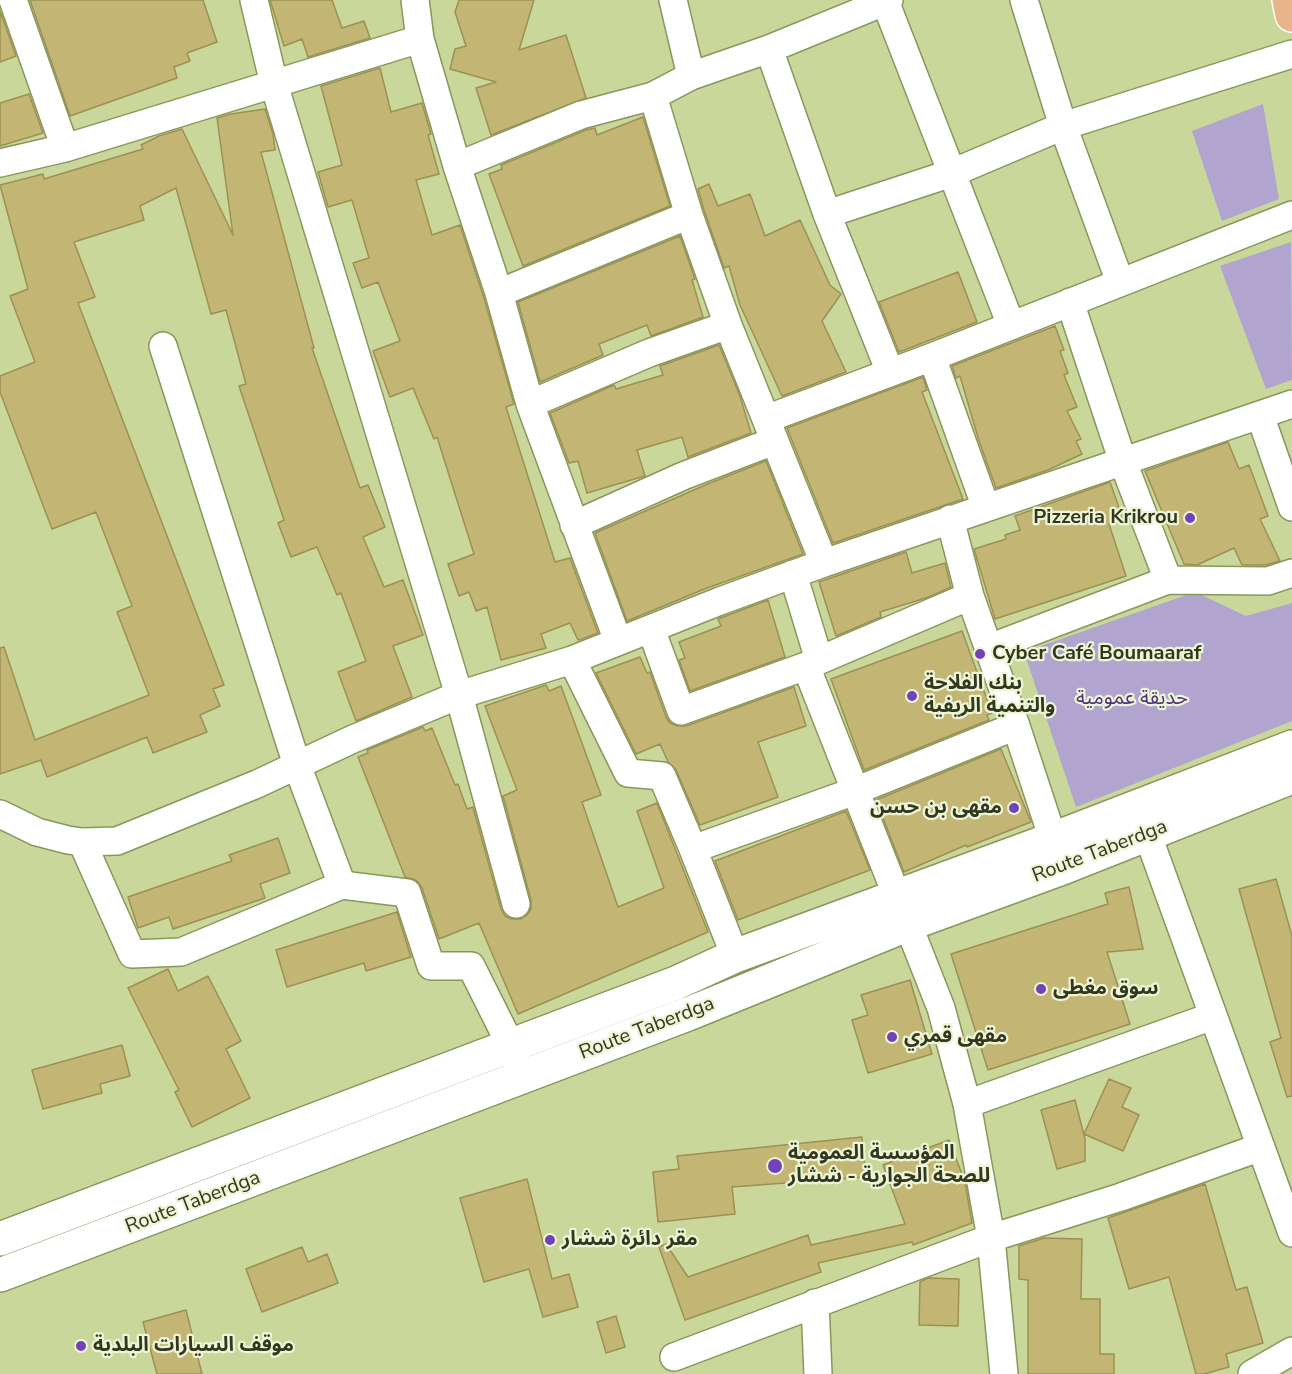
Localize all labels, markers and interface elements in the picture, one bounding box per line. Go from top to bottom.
place label: Pizzeria Krikrou [1033,506,1178,530]
marker: Pizzeria Krikrou [1183,511,1197,525]
place label: Cyber Café Boumaaraf [992,642,1201,666]
marker: Cyber Café Boumaaraf [973,647,987,661]
place label: بنك الفلاحة والتنمية الريفية [924,672,1055,719]
park label: حديقة عمومية [1076,687,1188,711]
marker: بنك الفلاحة والتنمية الريفية [905,689,919,703]
place label: مقهى بن حسن [870,796,1002,820]
marker: مقهى بن حسن [1007,801,1021,815]
street label: Route Taberdga [1029,815,1171,889]
place label: سوق مغطى [1053,977,1158,1001]
marker: سوق مغطى [1034,982,1048,996]
street label: Route Taberdga [576,992,718,1066]
place label: مقهى قمري [904,1025,1007,1049]
marker: مقهى قمري [885,1030,899,1044]
place label: المؤسسة العمومية للصحة الجوارية - ششار [788,1142,990,1189]
marker: المؤسسة العمومية للصحة الجوارية - ششار [766,1157,784,1175]
street label: Route Taberdga [122,1166,264,1240]
place label: مقر دائرة ششار [562,1228,698,1252]
marker: مقر دائرة ششار [543,1233,557,1247]
place label: موقف السيارات البلدية [93,1334,294,1358]
marker: موقف السيارات البلدية [74,1339,88,1353]

